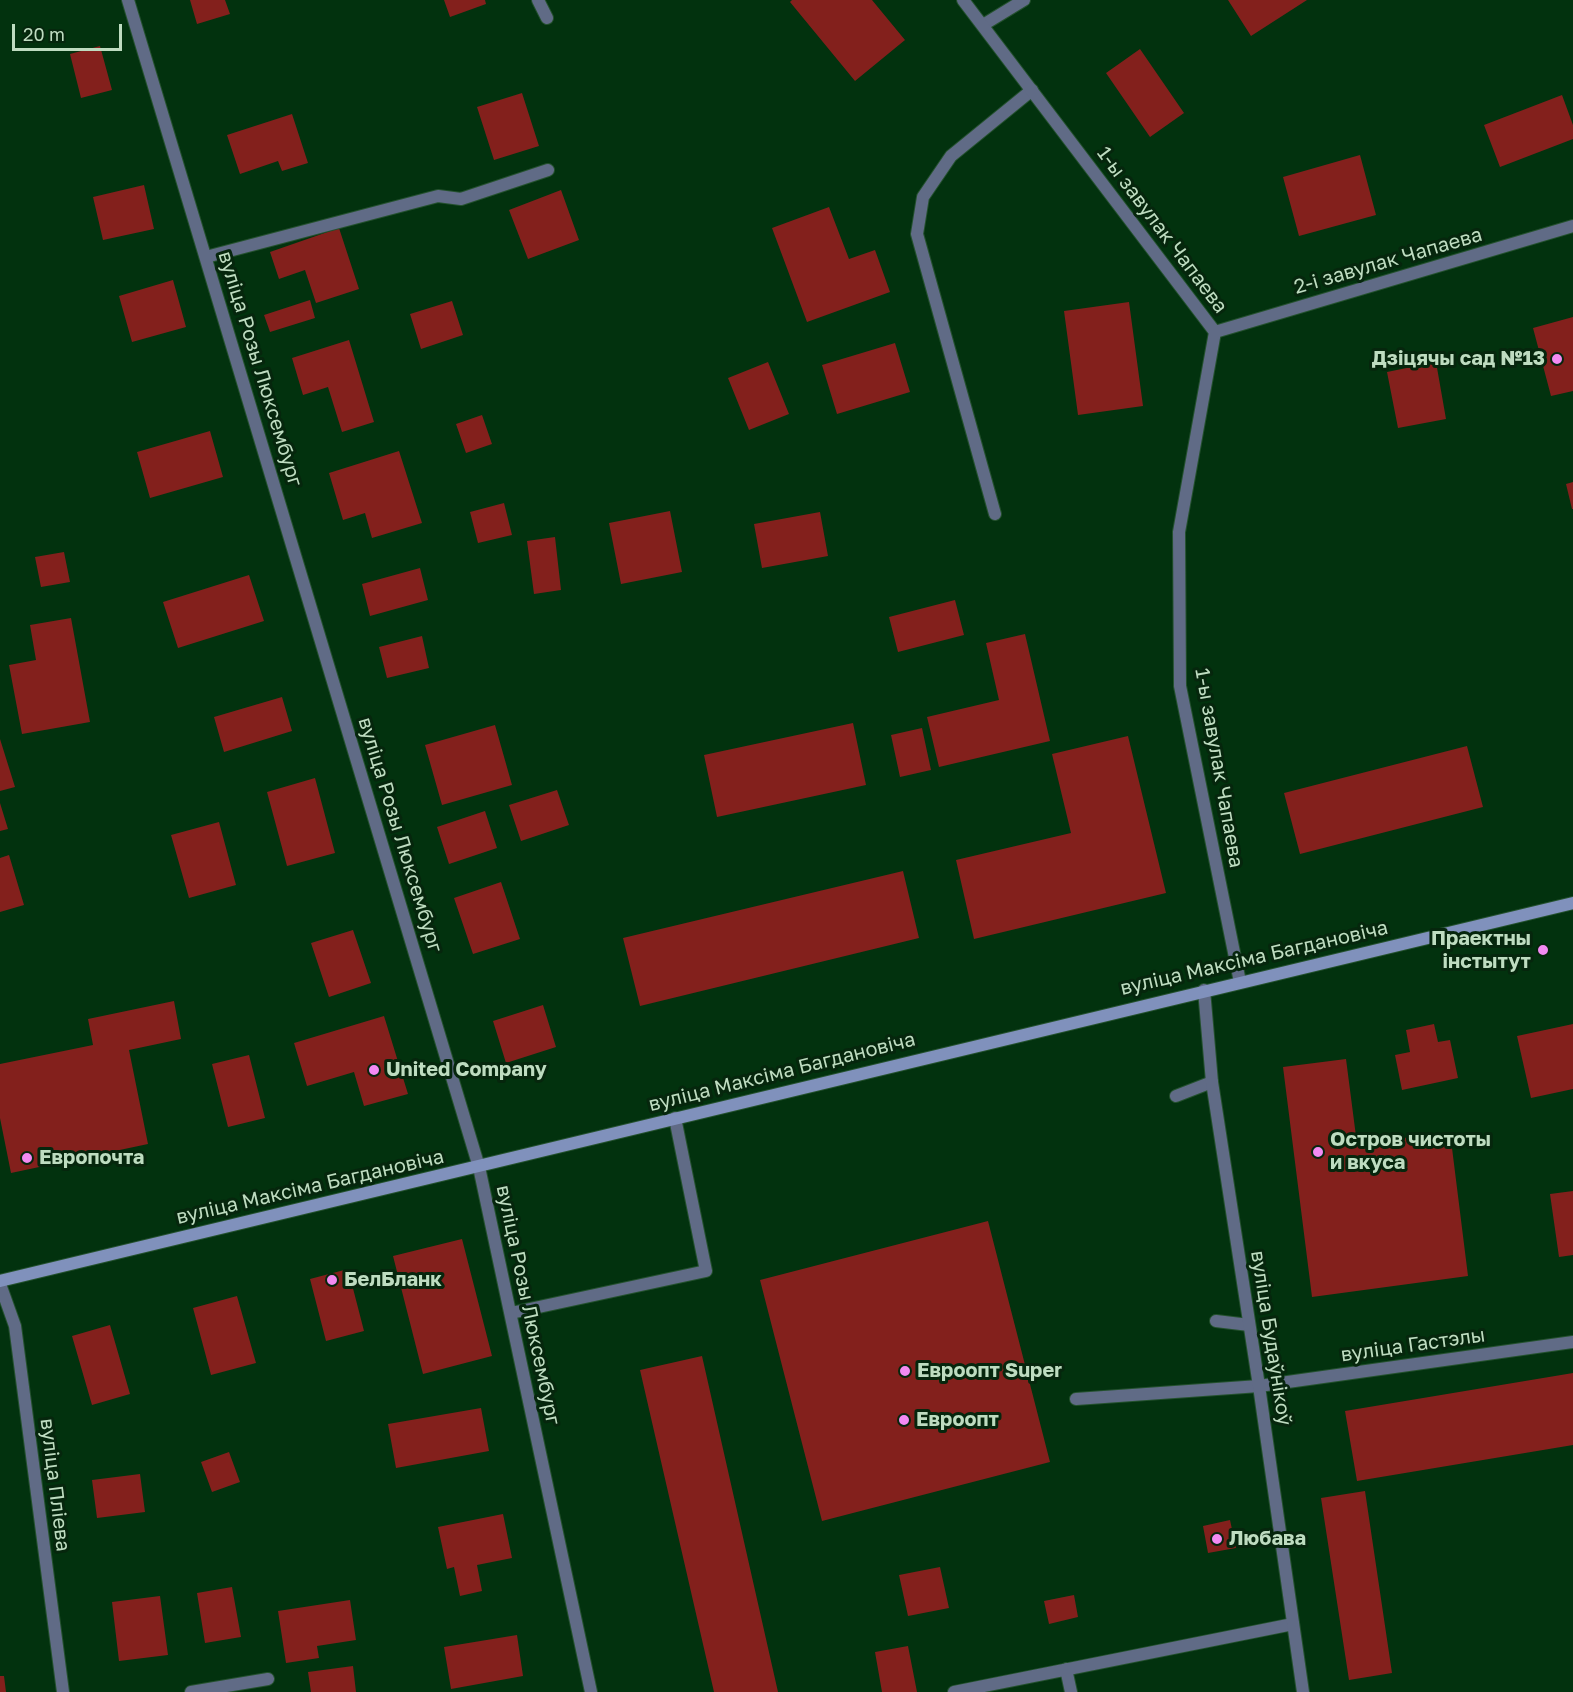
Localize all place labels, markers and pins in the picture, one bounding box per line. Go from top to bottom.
place label: Дзіцячы сад №13 [1372,347,1545,371]
marker: Дзіцячы сад №13 [1550,352,1564,366]
place label: Праектны інстытут [1431,927,1531,974]
marker: Праектны інстытут [1536,943,1550,957]
place label: United Company [386,1058,547,1082]
marker: United Company [367,1063,381,1077]
place label: Остров чистоты и вкуса [1330,1128,1491,1175]
marker: Остров чистоты и вкуса [1311,1145,1325,1159]
place label: Европочта [39,1146,144,1170]
marker: Европочта [20,1151,34,1165]
place label: БелБланк [344,1268,442,1292]
marker: БелБланк [325,1273,339,1287]
place label: Евроопт Super [917,1359,1062,1383]
marker: Евроопт Super [898,1364,912,1378]
place label: Евроопт [916,1408,999,1432]
marker: Евроопт [897,1413,911,1427]
place label: Любава [1229,1527,1306,1551]
marker: Любава [1210,1532,1224,1546]

